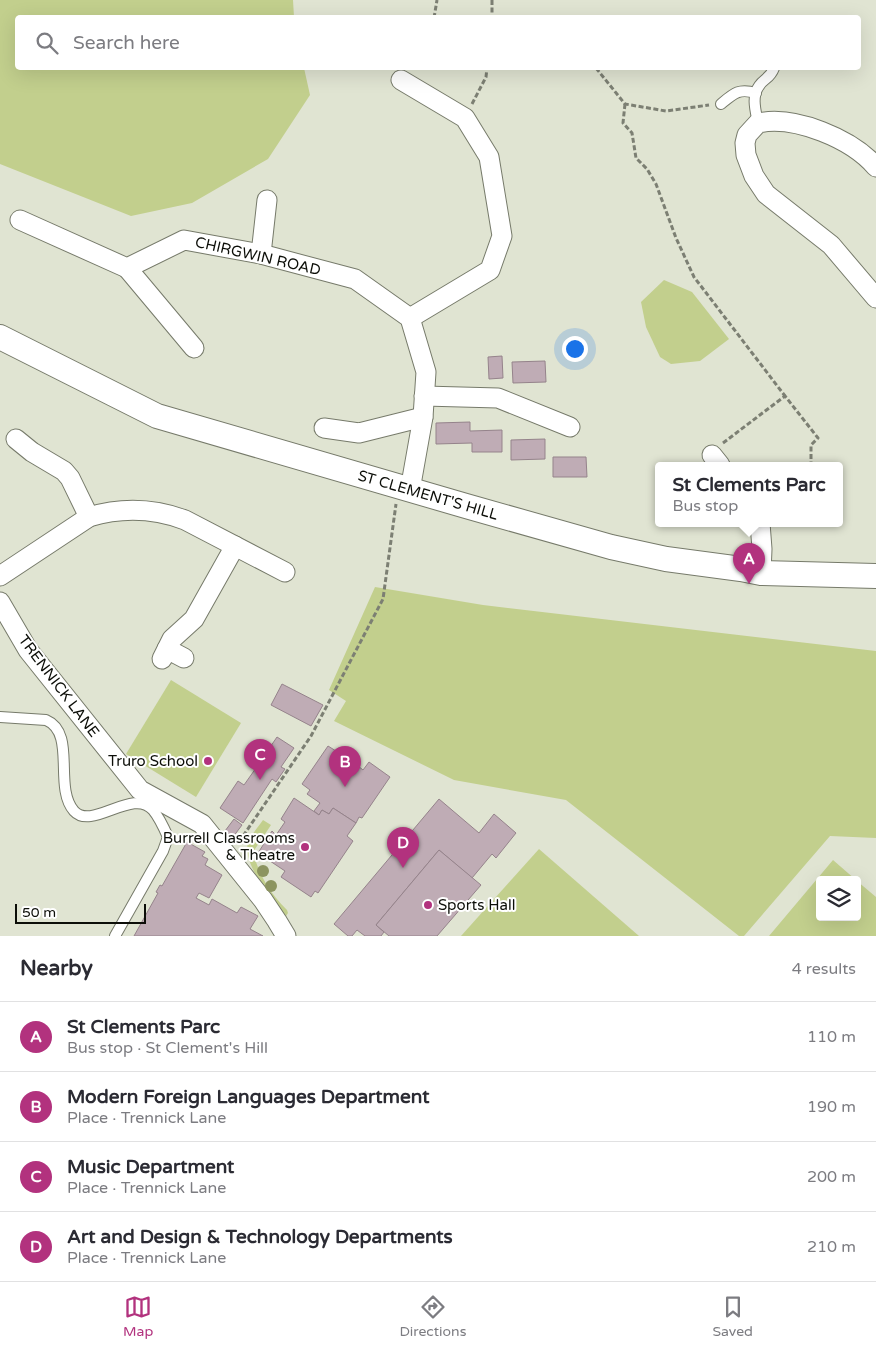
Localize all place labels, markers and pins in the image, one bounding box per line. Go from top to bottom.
pin: A [733,543,765,584]
pin: C [244,739,276,780]
pin: B [329,746,361,787]
place label: Truro School [108,752,198,770]
marker: Truro School [202,755,214,767]
pin: D [387,827,419,868]
place label: Burrell Classrooms & Theatre [163,829,295,864]
marker: Burrell Classrooms & Theatre [299,841,311,853]
place label: Sports Hall [438,896,516,914]
marker: Sports Hall [422,899,434,911]

